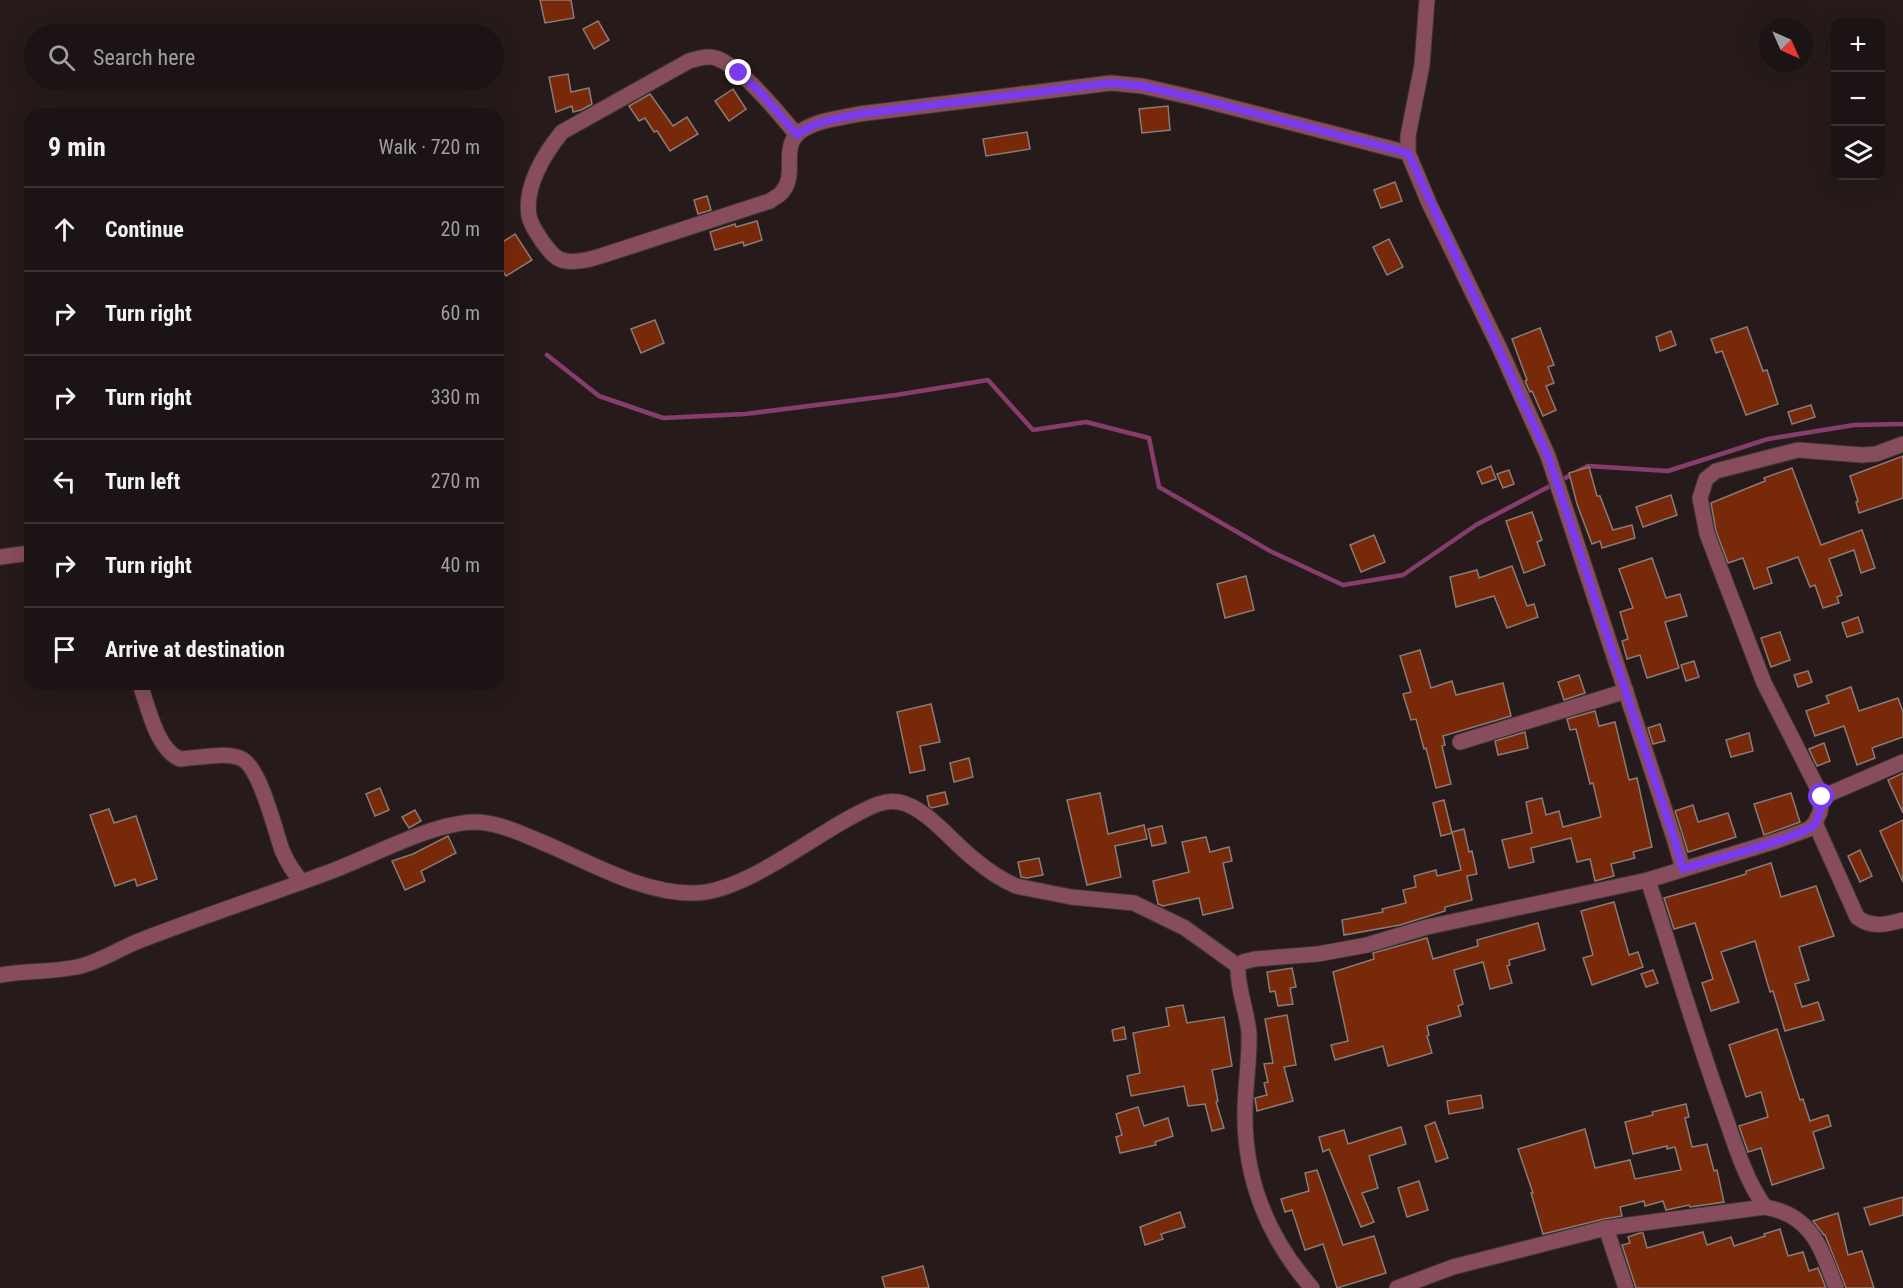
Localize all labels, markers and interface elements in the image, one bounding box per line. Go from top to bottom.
north arrow [1759,18,1813,72]
map controls [1831,18,1885,180]
button: + [1831,18,1885,72]
search box [24,24,504,90]
icon: search [45,41,78,74]
text: Search here [93,45,195,70]
route end [725,59,751,85]
button: − [1831,72,1885,126]
button: layers [1831,126,1885,180]
text: 9 min [48,132,106,162]
text: Walk · 720 m [379,135,480,159]
icon: ahead [48,213,81,246]
text: Continue [105,217,184,242]
text: 20 m [441,217,480,241]
icon: right [48,297,81,330]
text: Turn right [105,301,192,326]
text: 60 m [441,301,480,325]
icon: right [48,381,81,414]
text: Turn right [105,385,192,410]
text: 330 m [431,385,480,409]
icon: left [48,465,81,498]
text: Turn left [105,469,180,494]
text: 270 m [431,469,480,493]
icon: right [48,549,81,582]
text: Turn right [105,553,192,578]
text: 40 m [441,553,480,577]
icon: arrive [48,633,81,666]
text: Arrive at destination [105,637,285,662]
route start [1808,783,1834,809]

